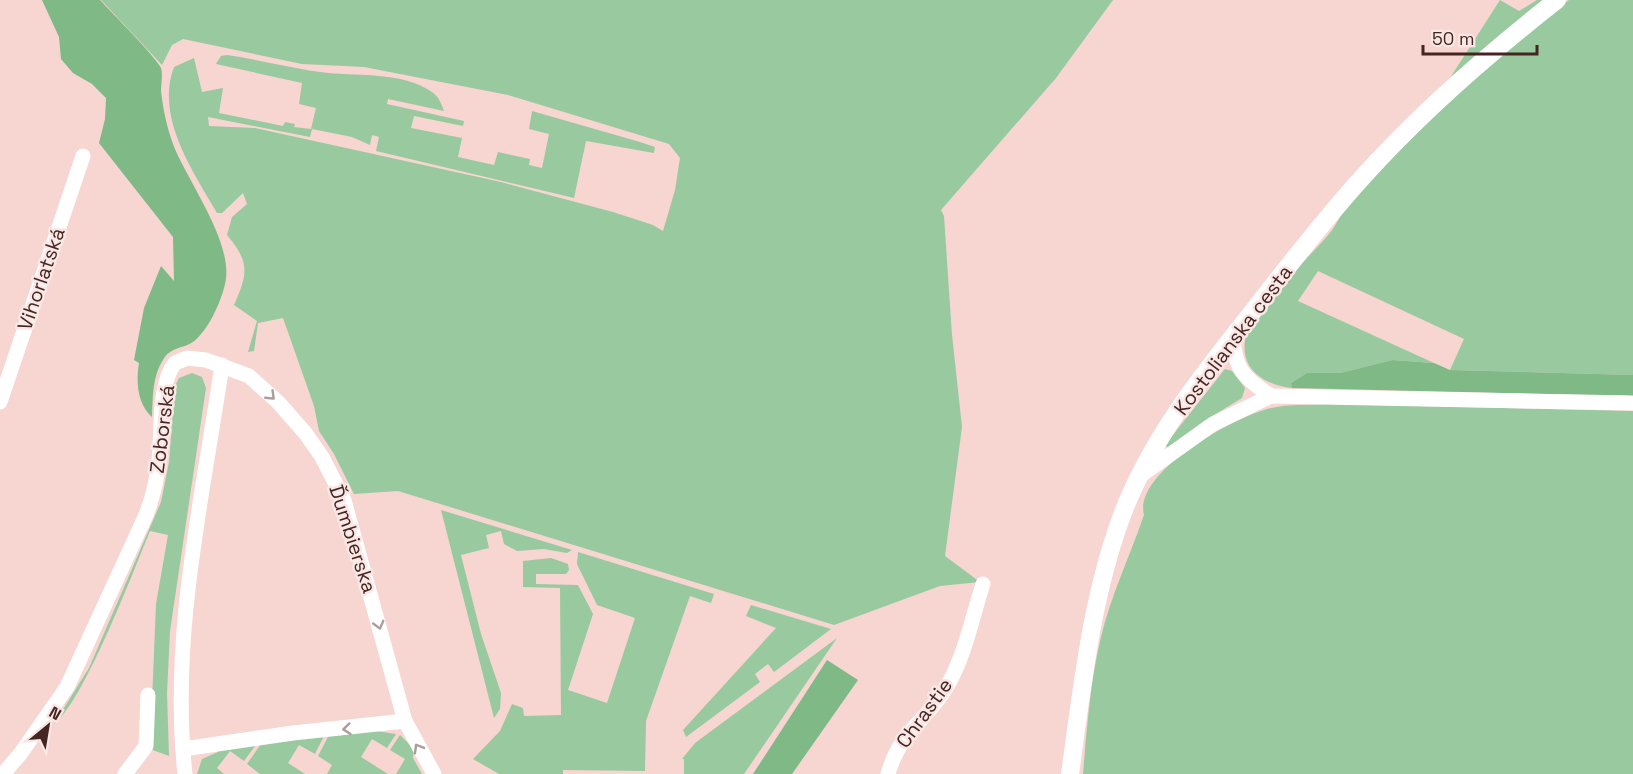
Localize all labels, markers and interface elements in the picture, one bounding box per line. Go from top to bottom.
scale bar [1423,18,1537,56]
text: 50 m [1432,27,1474,50]
street label: Vihorlatská [11,224,71,334]
street label: Kostolianska cesta [1168,260,1298,420]
street label: Zoborská [144,383,180,475]
one-way arrow [264,388,275,399]
street label: Ďumbierska [323,482,383,596]
one-way arrow [372,619,384,630]
street label: Chrastie [890,673,958,753]
north arrow [18,696,78,756]
text: N [45,702,65,725]
one-way arrow [342,722,351,735]
one-way arrow [414,744,425,754]

